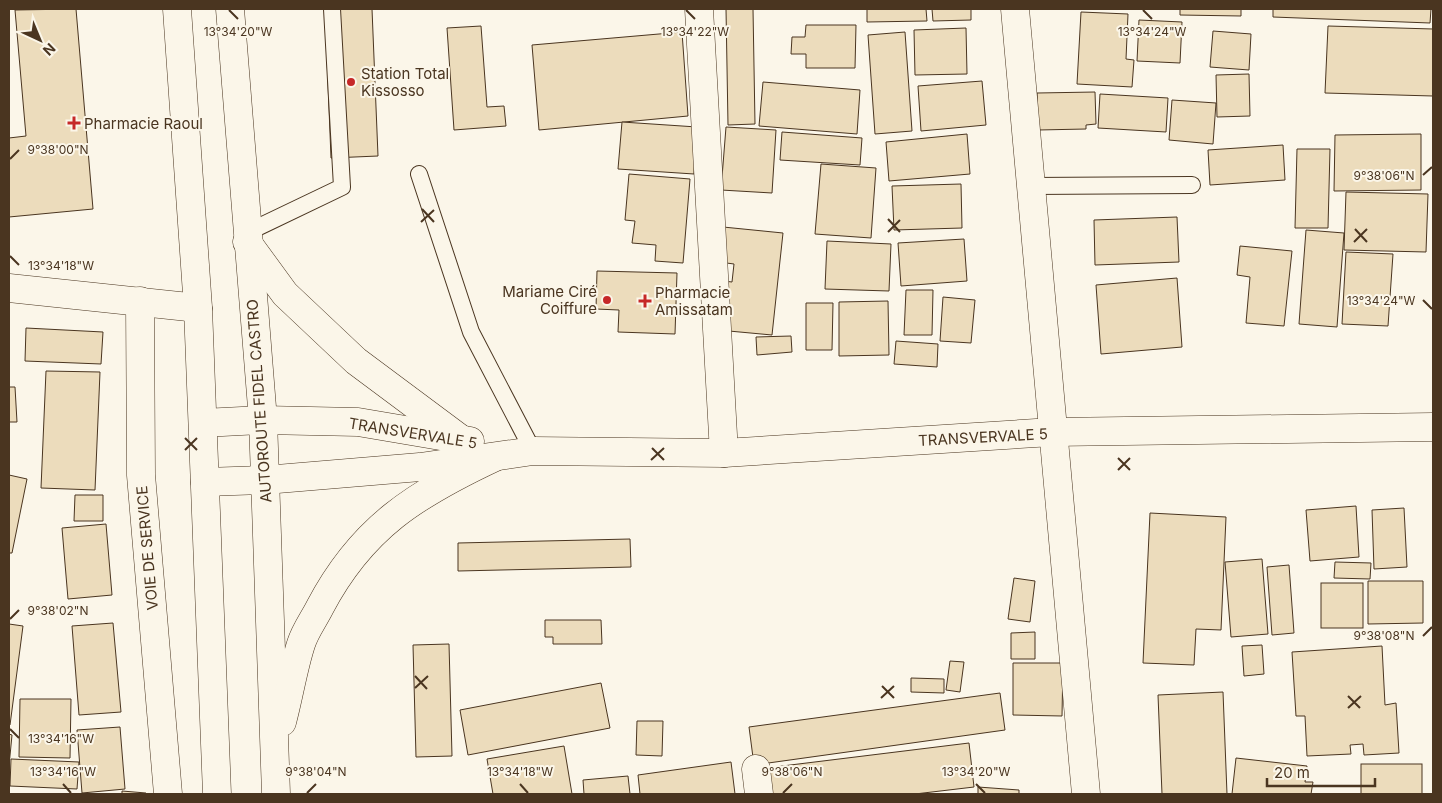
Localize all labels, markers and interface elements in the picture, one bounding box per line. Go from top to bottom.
north arrow [15,15,65,65]
text: 13°34'20"W [204,24,272,39]
text: 13°34'22"W [661,24,729,39]
text: 13°34'24"W [1118,24,1186,39]
text: N [40,40,59,60]
place label: Station Total Kissosso [361,64,449,100]
marker: Station Total Kissosso [345,76,357,88]
place label: Pharmacie Raoul [84,114,203,133]
marker: Pharmacie Raoul [68,117,80,129]
text: 9°38'00"N [27,142,89,157]
text: 9°38'06"N [1354,168,1414,183]
text: 13°34'18"W [28,258,94,273]
place label: Mariame Ciré Coiffure [502,282,597,318]
place label: Pharmacie Amissatam [655,283,733,319]
text: 13°34'24"W [1347,293,1415,308]
marker: Mariame Ciré Coiffure [601,294,613,306]
marker: Pharmacie Amissatam [639,295,651,307]
street label: AUTOROUTE FIDEL CASTRO [242,299,276,503]
street label: TRANSVERVALE 5 [347,413,479,453]
street label: TRANSVERVALE 5 [918,424,1048,450]
street label: VOIE DE SERVICE [132,485,162,611]
text: 9°38'02"N [28,603,88,618]
text: 9°38'08"N [1354,628,1414,643]
text: 13°34'16"W [28,731,94,746]
scale bar [1267,756,1374,788]
text: 20 m [1274,763,1310,782]
text: 13°34'16"W [30,764,96,779]
text: 9°38'04"N [285,764,347,779]
text: 13°34'18"W [487,764,553,779]
text: 9°38'06"N [762,764,822,779]
text: 13°34'20"W [942,764,1010,779]

